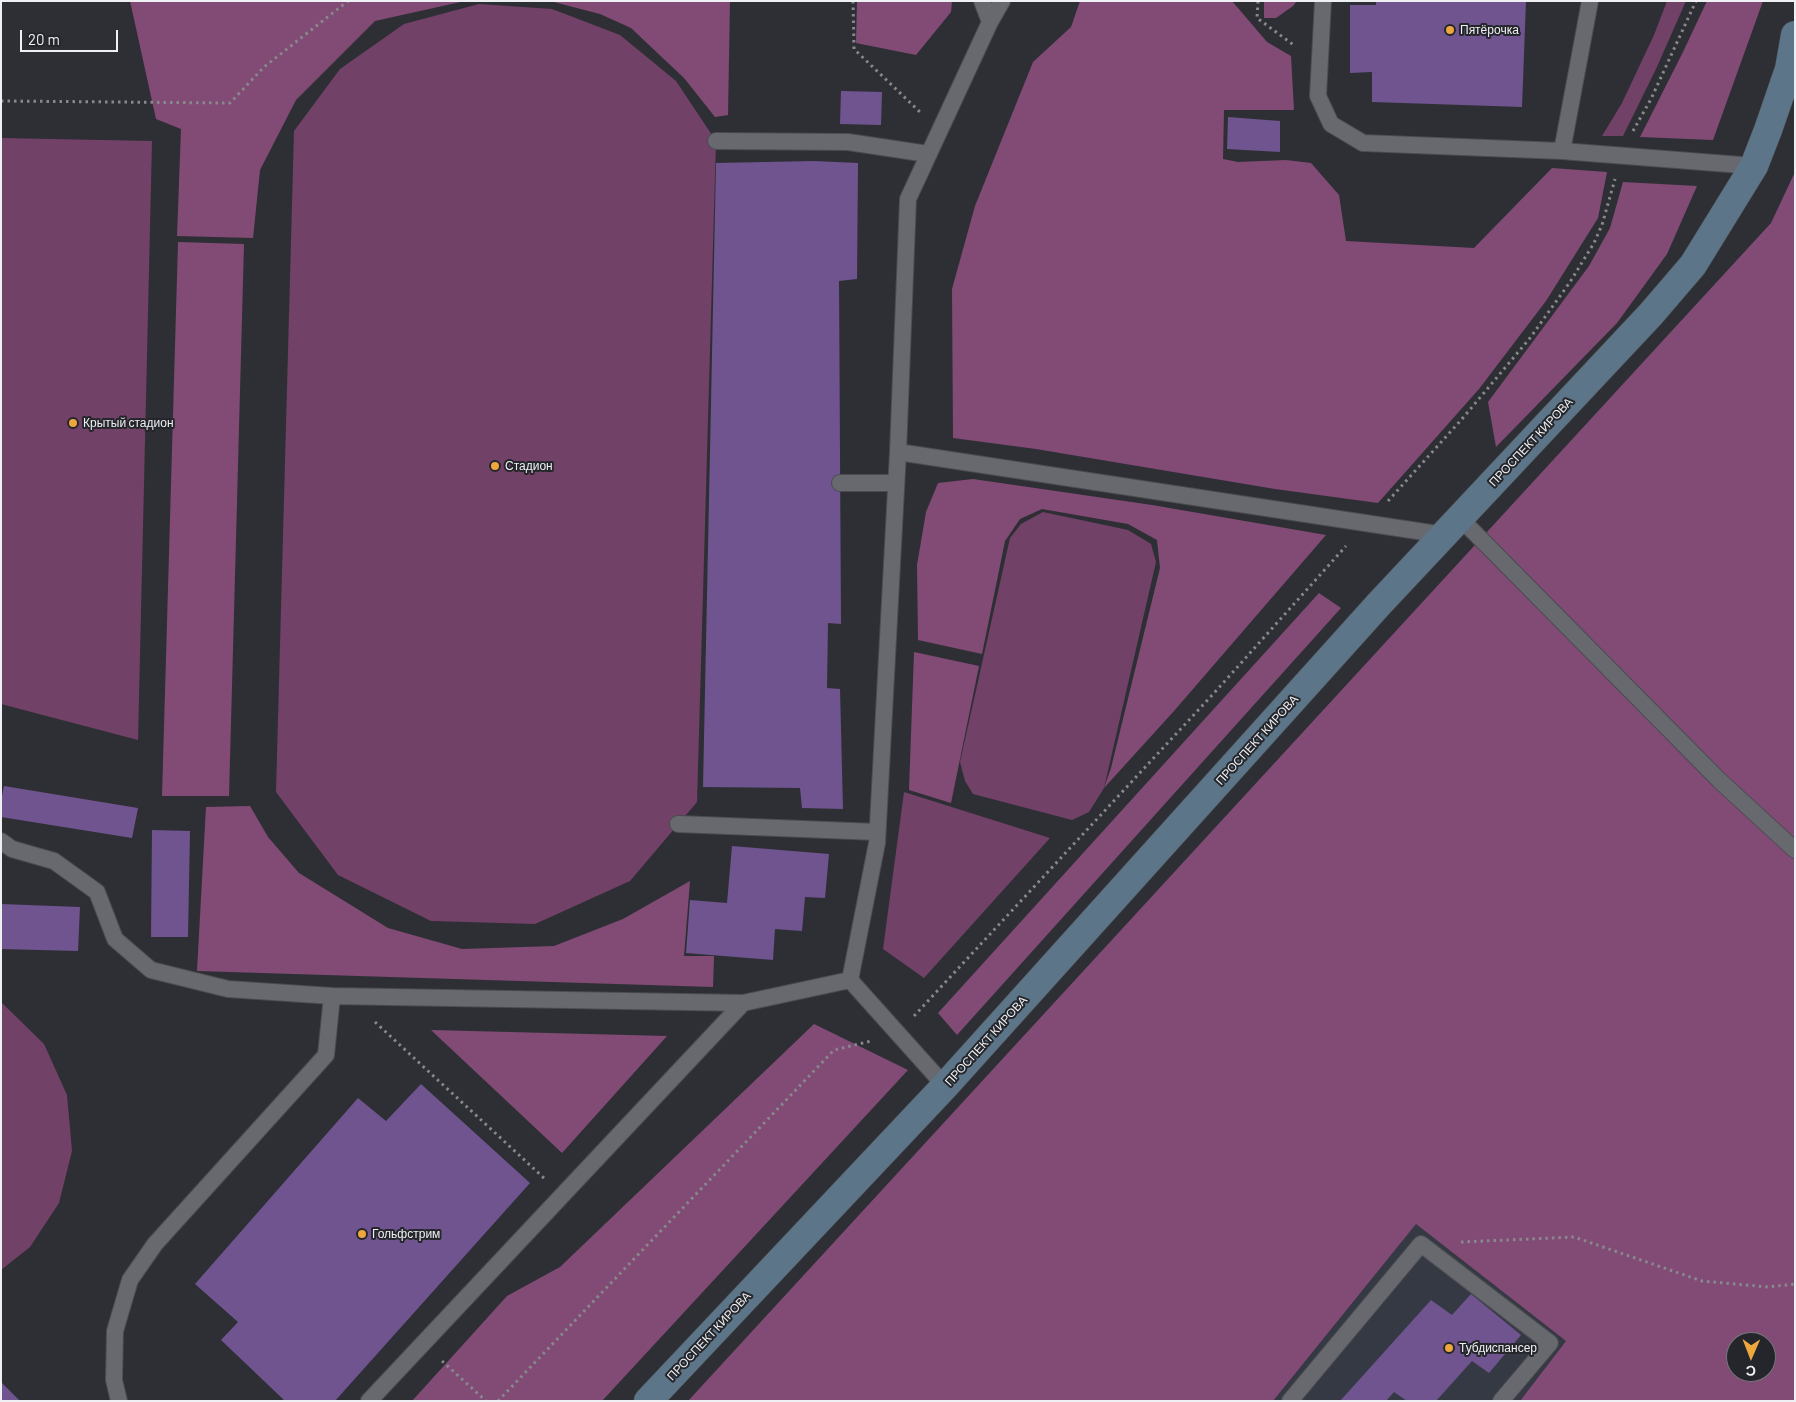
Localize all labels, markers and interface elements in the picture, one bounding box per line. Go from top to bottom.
scale bar [22,20,120,52]
place label: Пятёрочка [1460,23,1519,37]
marker: Пятёрочка [1444,24,1456,36]
text: 20 m [28,30,60,48]
street label: ПРОСПЕКТ КИРОВА [1486,395,1576,489]
place label: Крытый стадион [83,416,174,430]
marker: Крытый стадион [67,417,79,429]
place label: Стадион [505,459,553,473]
marker: Стадион [489,460,501,472]
street label: ПРОСПЕКТ КИРОВА [1213,692,1301,788]
street label: ПРОСПЕКТ КИРОВА [942,993,1030,1089]
place label: Гольфстрим [372,1227,440,1241]
marker: Гольфстрим [356,1228,368,1240]
street label: ПРОСПЕКТ КИРОВА [664,1289,754,1383]
north arrow [1726,1332,1776,1382]
place label: Тубдиспансер [1459,1341,1537,1355]
marker: Тубдиспансер [1443,1342,1455,1354]
text: С [1746,1363,1756,1380]

